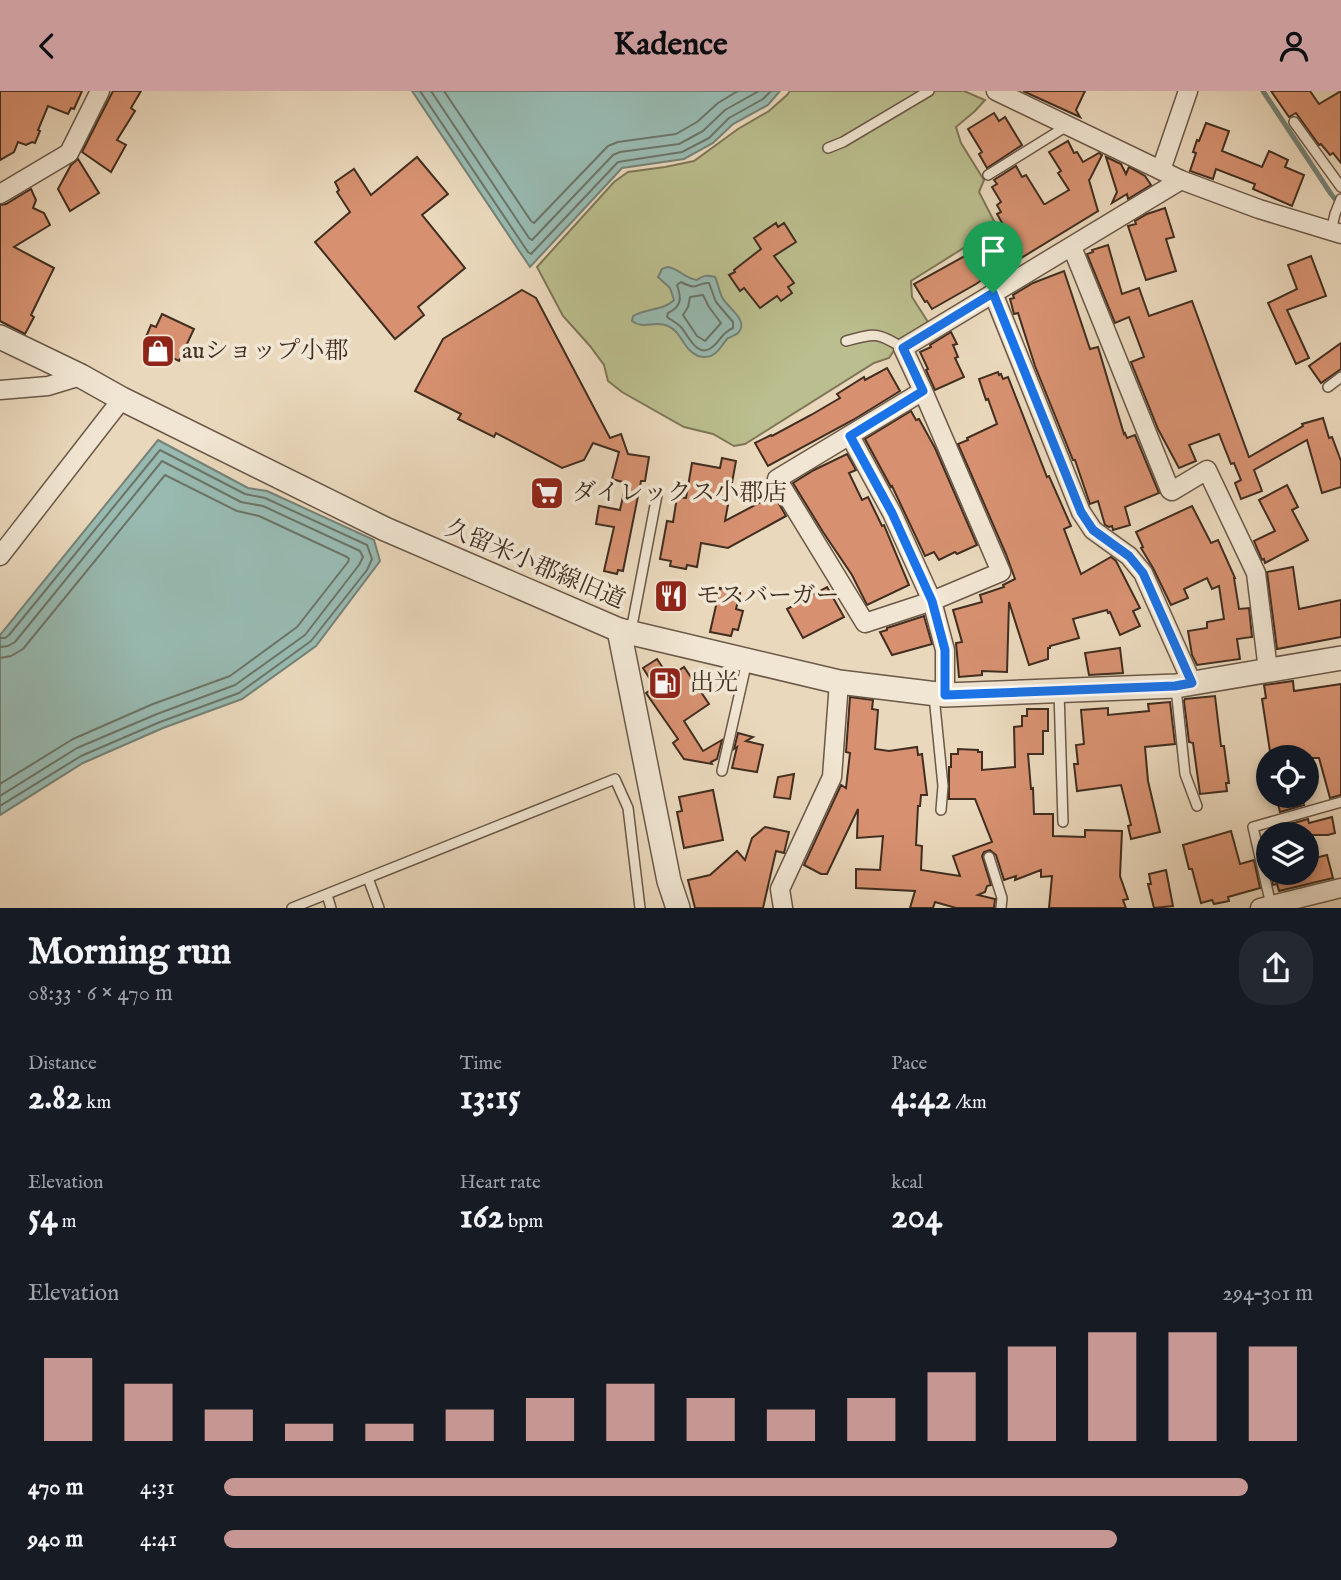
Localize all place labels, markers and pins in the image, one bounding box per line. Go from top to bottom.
pin [963,221,1023,293]
shop icon: auショップ小郡 [139,332,177,370]
place label: auショップ小郡 [182,336,348,367]
supermarket icon: ダイレックス小郡店 [528,474,566,512]
place label: ダイレックス小郡店 [572,478,787,509]
restaurant icon: モスバーガー [652,577,690,615]
place label: モスバーガー [696,581,840,612]
fuel station icon: 出光 [646,664,684,702]
place label: 出光 [690,668,738,699]

